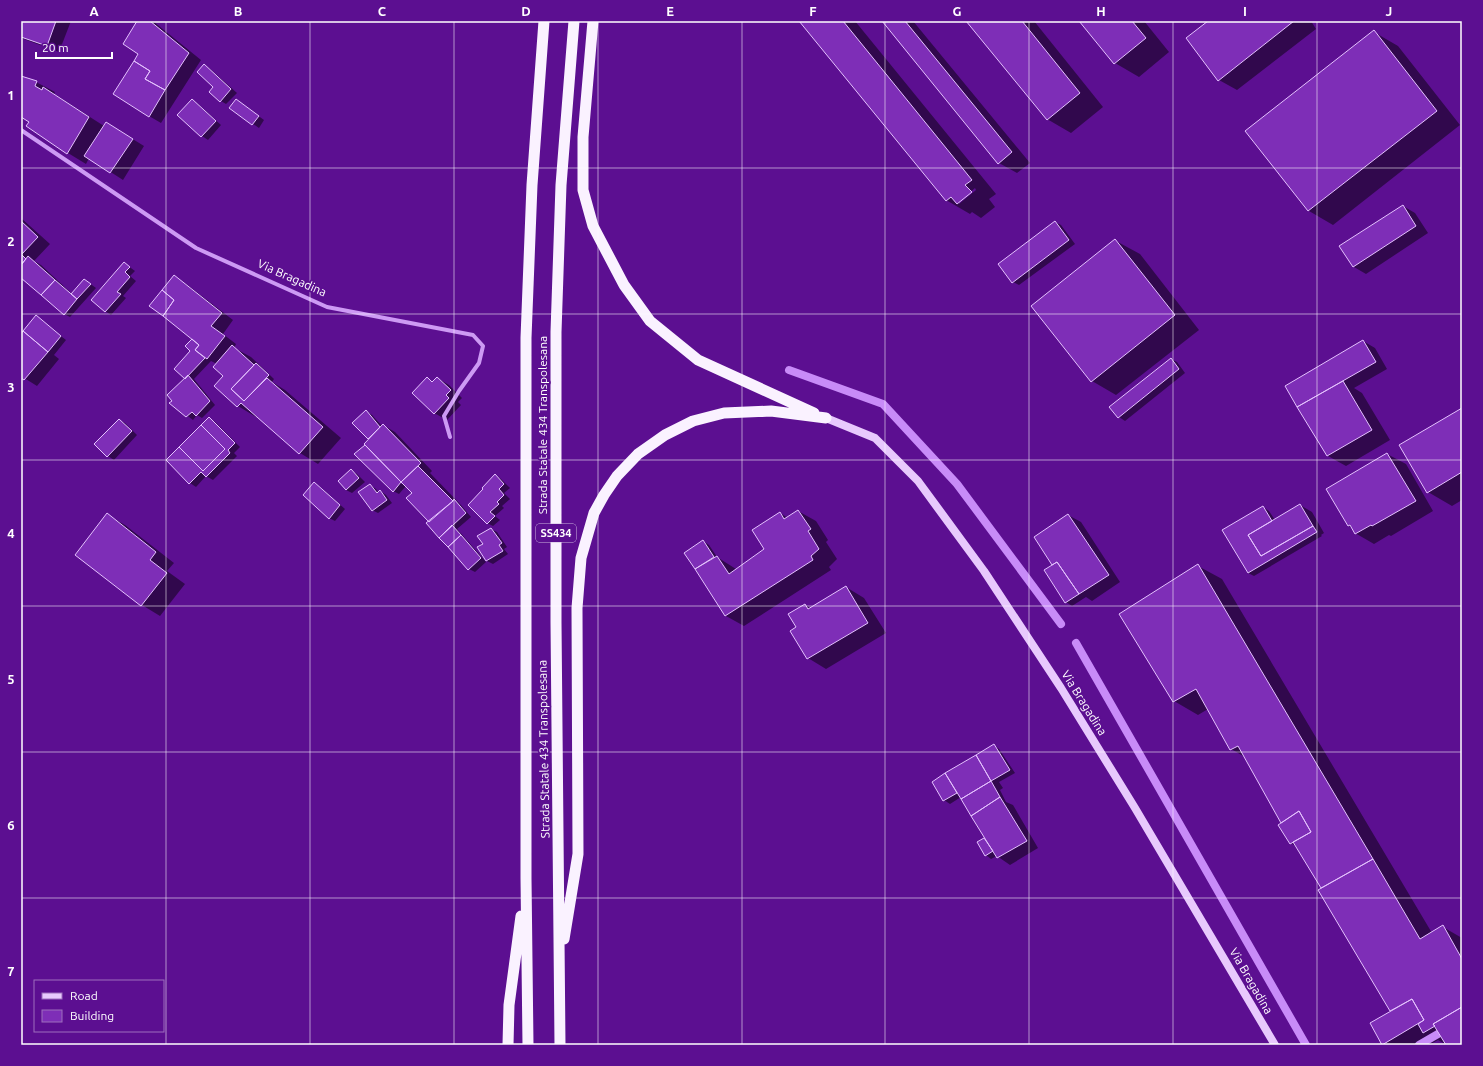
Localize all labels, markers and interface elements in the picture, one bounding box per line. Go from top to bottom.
text: A [89,4,99,18]
text: B [234,4,243,18]
text: C [378,4,387,18]
text: D [521,4,531,18]
text: E [666,4,674,18]
text: F [809,4,817,18]
text: G [953,4,962,18]
text: H [1096,4,1106,18]
text: I [1243,4,1247,18]
text: J [1386,4,1392,18]
scale bar [36,34,112,60]
text: 20 m [42,41,69,54]
text: 1 [7,88,15,102]
text: 2 [7,234,15,248]
street label: Via Bragadina [256,257,329,299]
street label: Strada Statale 434 Transpolesana [536,336,549,514]
text: 3 [7,380,15,394]
road number: SS434 [536,524,576,542]
text: 4 [7,526,15,540]
street label: Strada Statale 434 Transpolesana [535,660,552,838]
street label: Via Bragadina [1059,668,1110,738]
text: 5 [7,672,15,686]
text: 6 [7,818,15,832]
street label: Via Bragadina [1227,945,1276,1016]
text: 7 [7,964,15,978]
legend [34,980,164,1032]
text: Road [70,989,98,1002]
text: Building [70,1009,114,1022]

